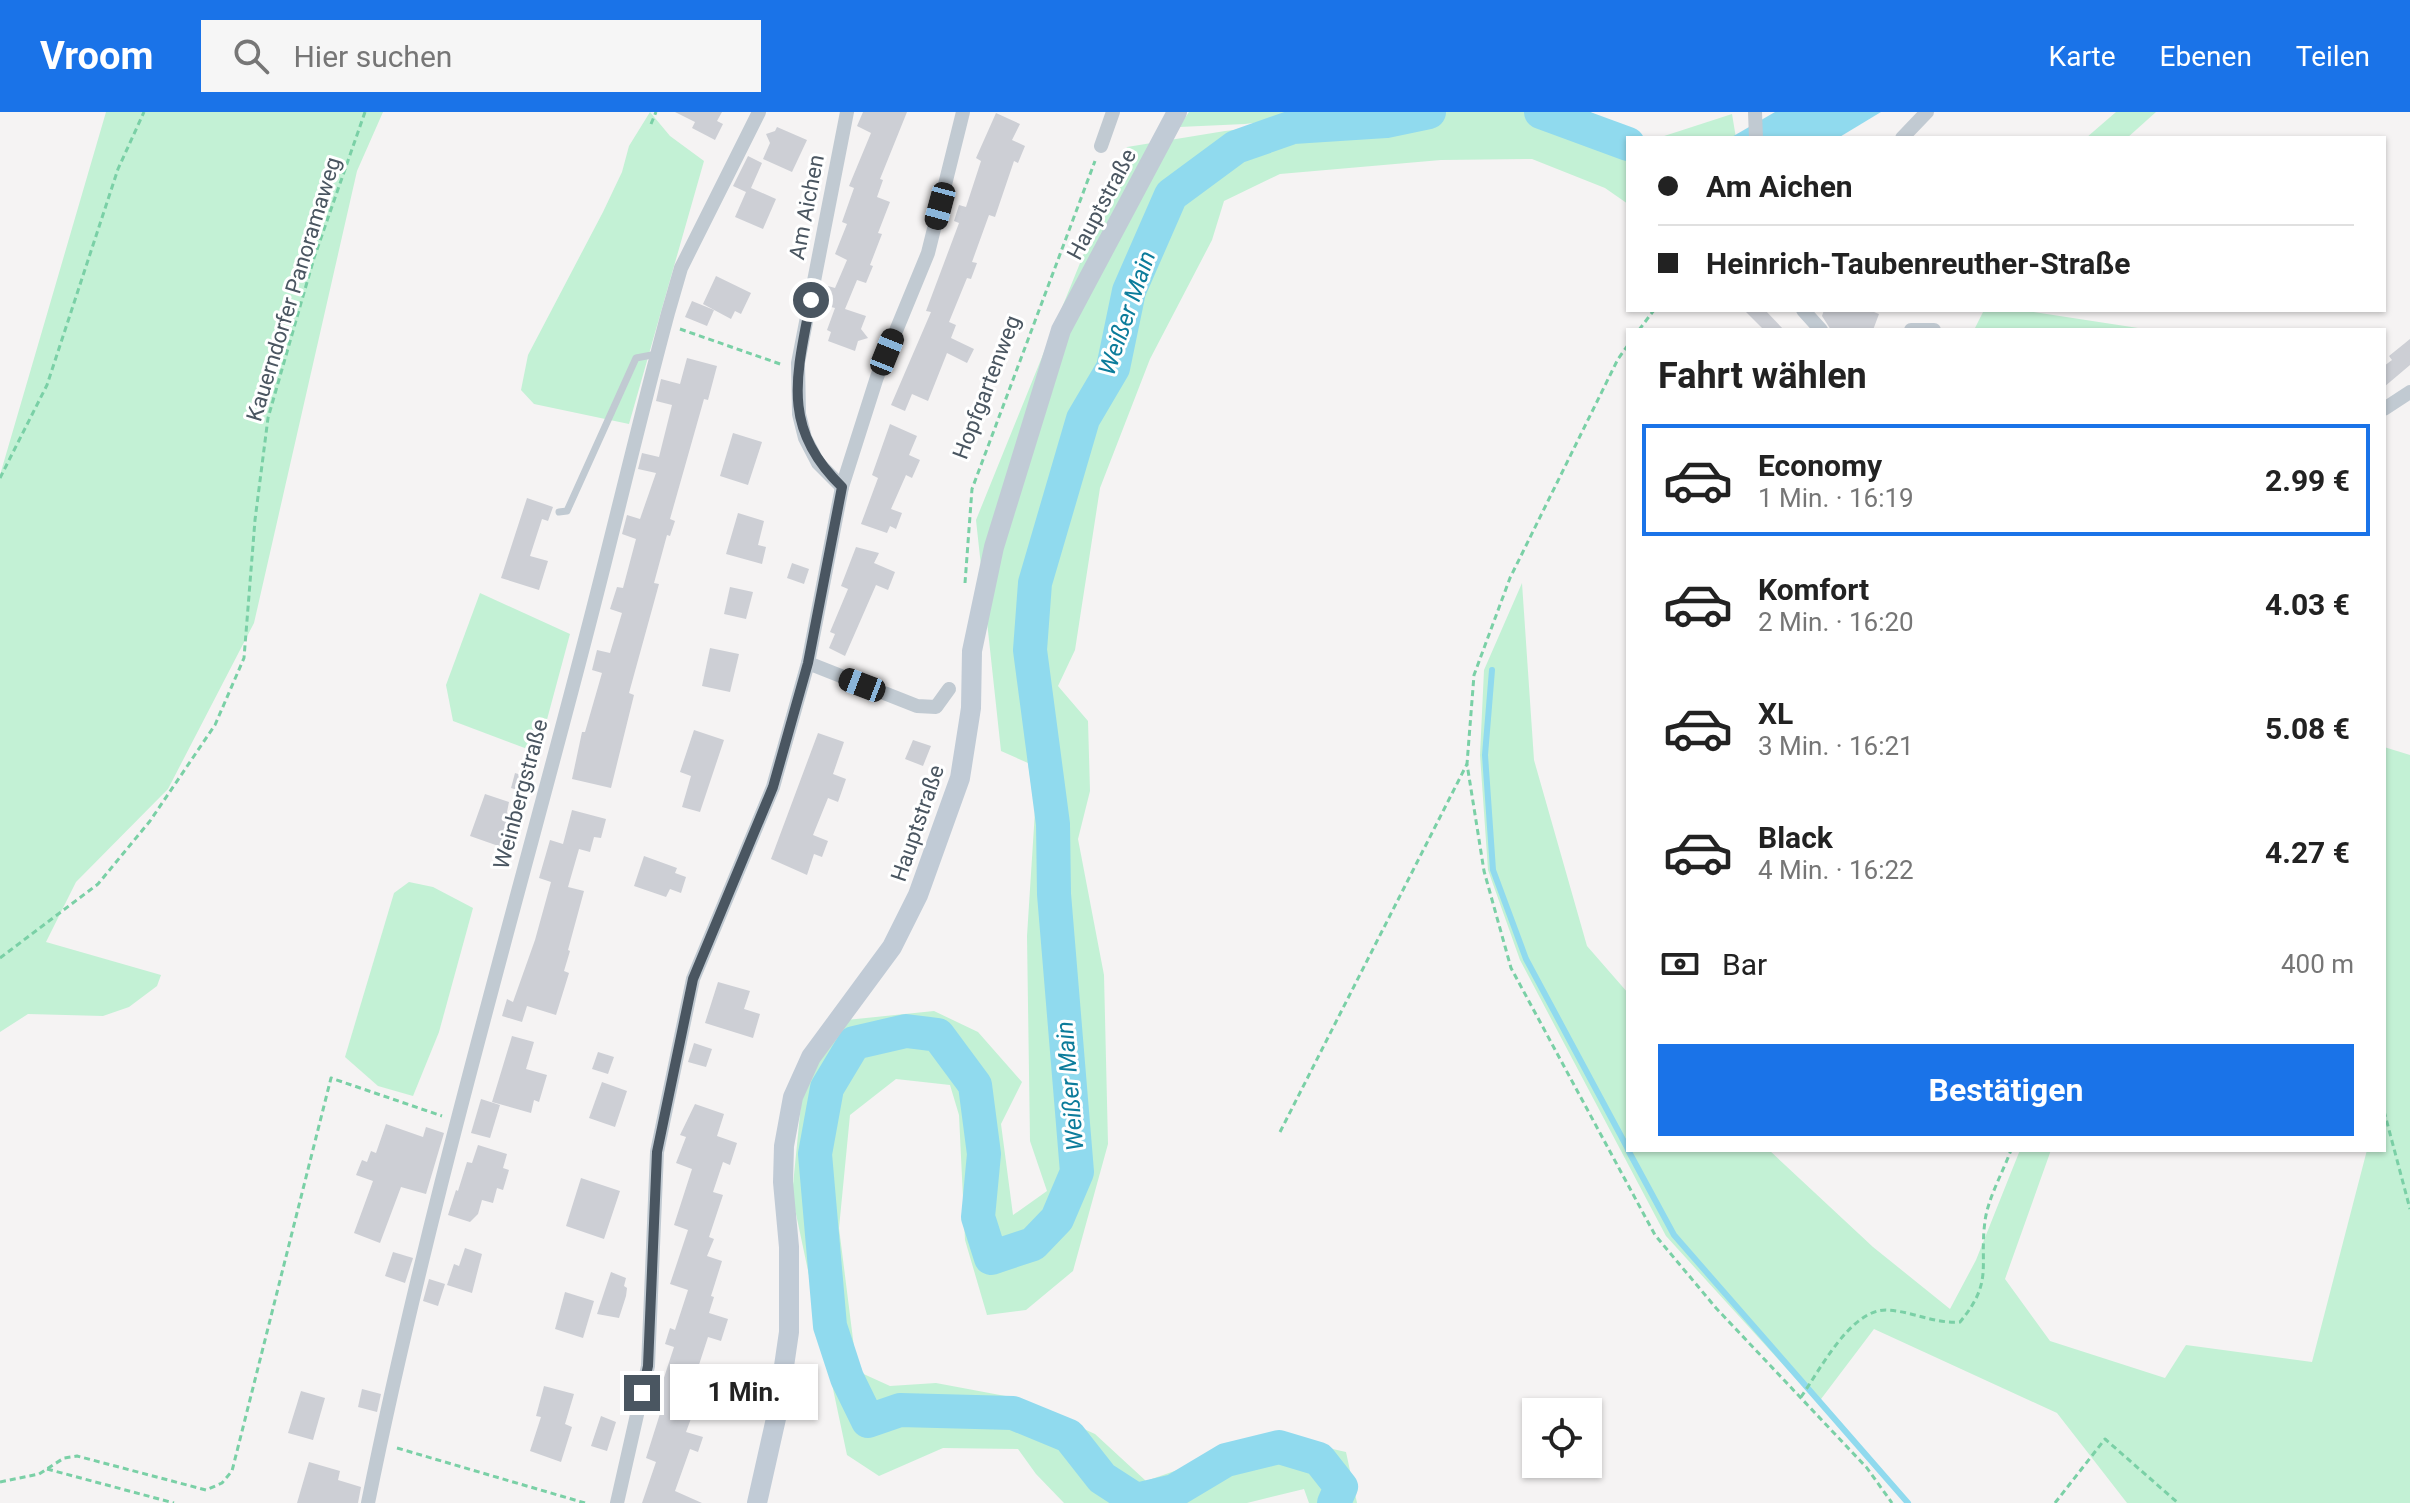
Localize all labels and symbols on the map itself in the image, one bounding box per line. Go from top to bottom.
street label: Hauptstraße [1062,145,1141,264]
street label: Am Aichen [784,153,829,262]
street label: Kauerndorfer Panoramaweg [241,154,346,424]
car [922,180,958,232]
water label: Weißer Main [1093,247,1161,379]
route start [793,282,829,318]
street label: Hopfgartenweg [948,312,1025,463]
car [867,325,907,379]
car [835,665,889,705]
street label: Weinbergstraße [488,716,553,872]
street label: Hauptstraße [886,762,949,885]
water label: Weißer Main [1050,1020,1090,1152]
callout: 1 Min. [670,1365,818,1421]
route end [624,1375,660,1411]

